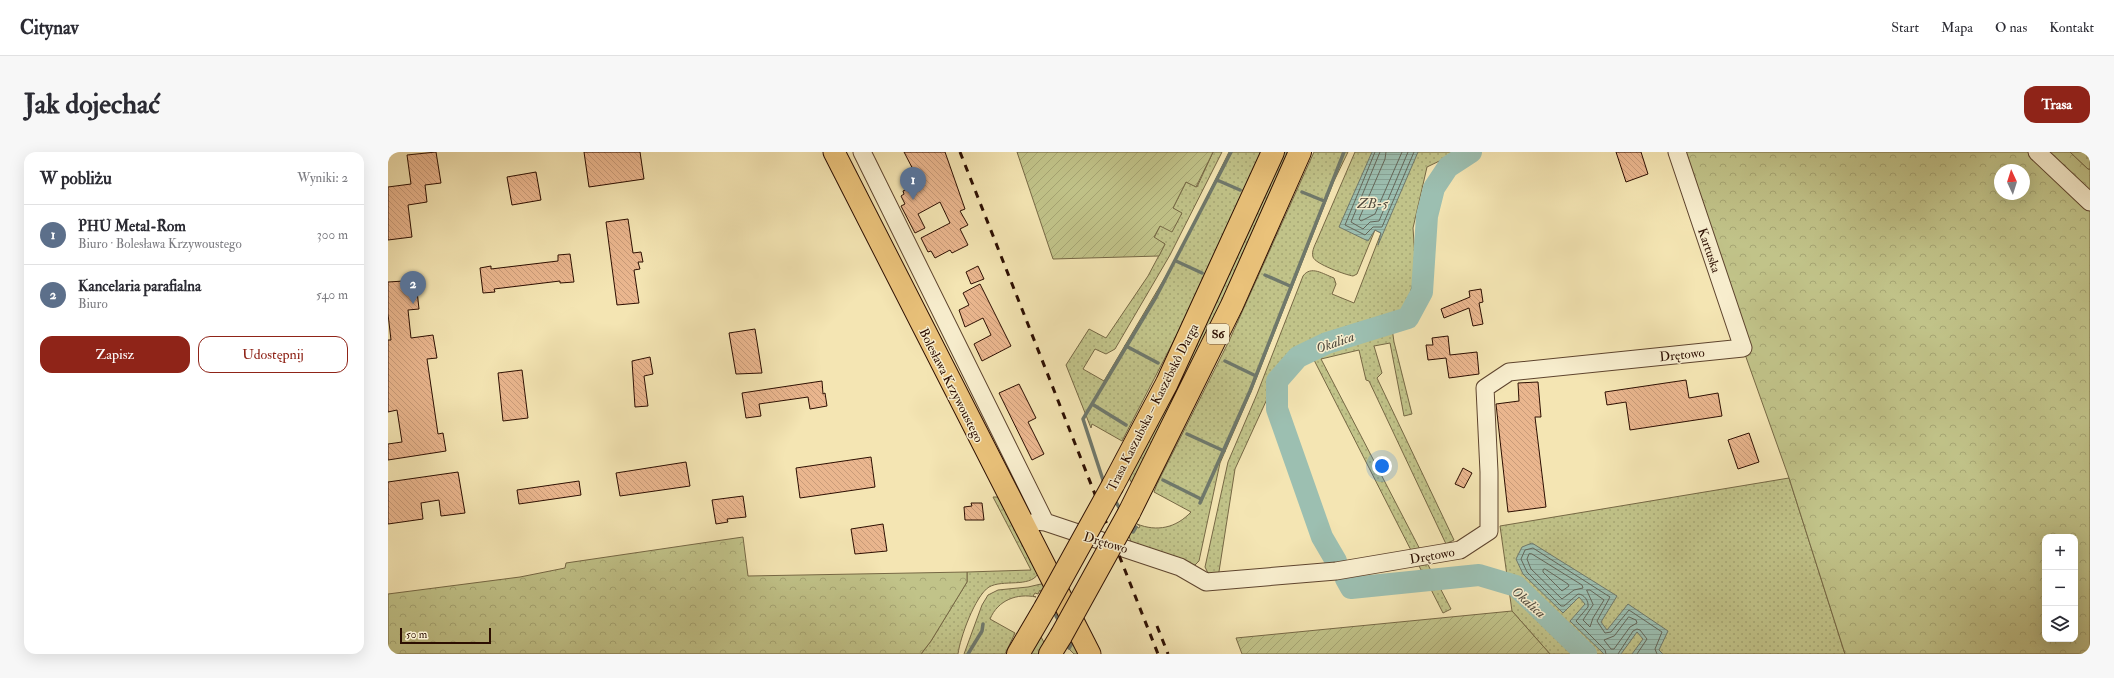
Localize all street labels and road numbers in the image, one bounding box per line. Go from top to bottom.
street label: Kartuska [1694,226,1724,275]
street label: Trasa Kaszubska – Kaszëbskô Darga [1104,320,1203,494]
road number: S6 [1207,324,1229,344]
street label: Bolesława Krzywoustego [914,326,987,446]
street label: Drętowo [1659,345,1706,365]
street label: Drętowo [1082,529,1130,557]
street label: Drętowo [1408,544,1456,568]

